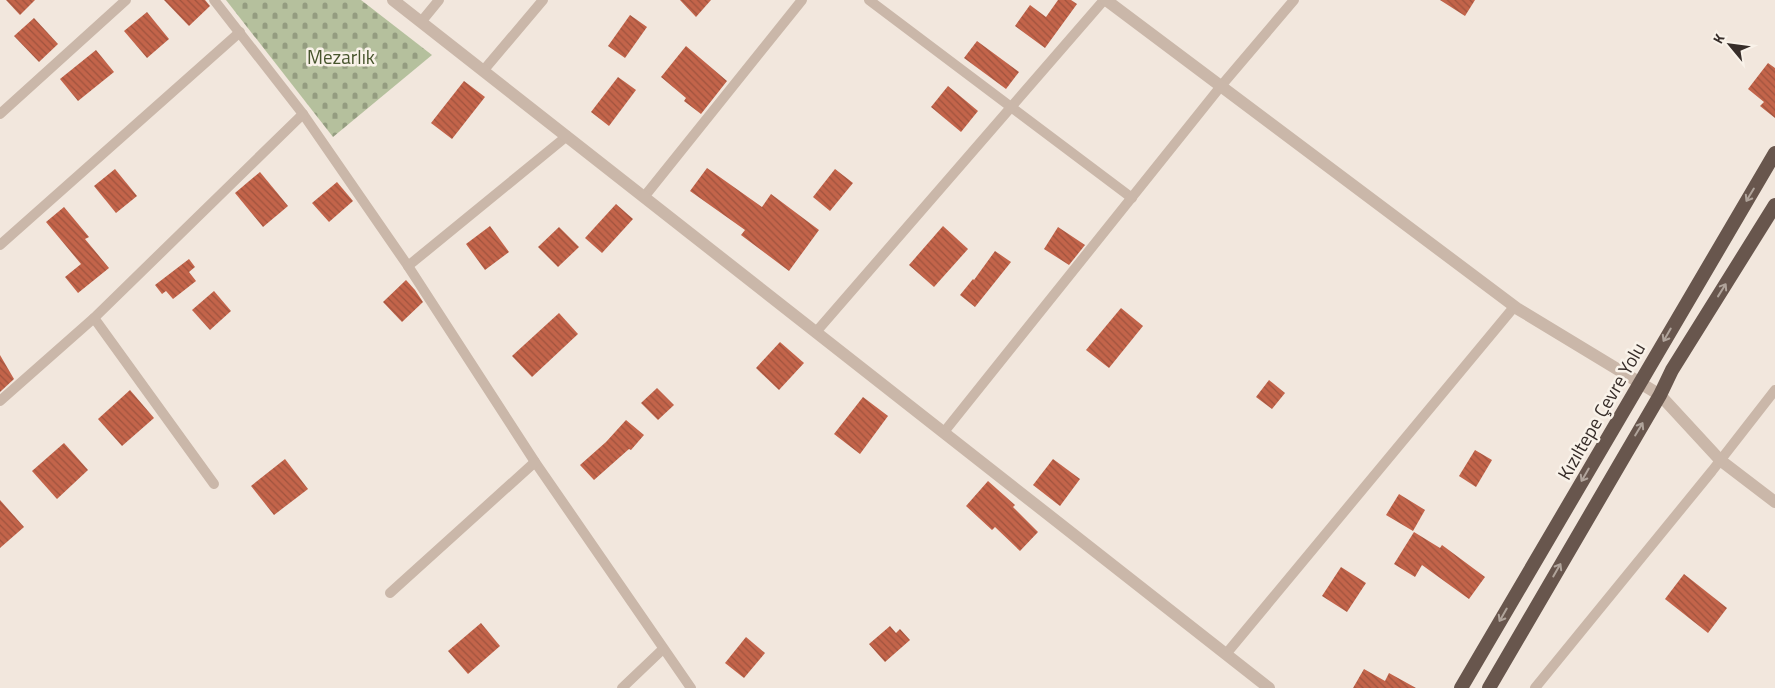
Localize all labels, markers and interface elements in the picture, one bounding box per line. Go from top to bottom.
north arrow [1705,20,1755,70]
text: K [1707,29,1730,47]
park label: Mezarlık [307,42,375,71]
one-way arrow [1744,187,1754,201]
one-way arrow [1717,283,1728,297]
one-way arrow [1662,327,1672,341]
street label: Kızıltepe Çevre Yolu [1549,337,1652,485]
one-way arrow [1634,422,1644,437]
one-way arrow [1580,467,1590,482]
one-way arrow [1553,563,1563,578]
one-way arrow [1498,608,1508,622]

